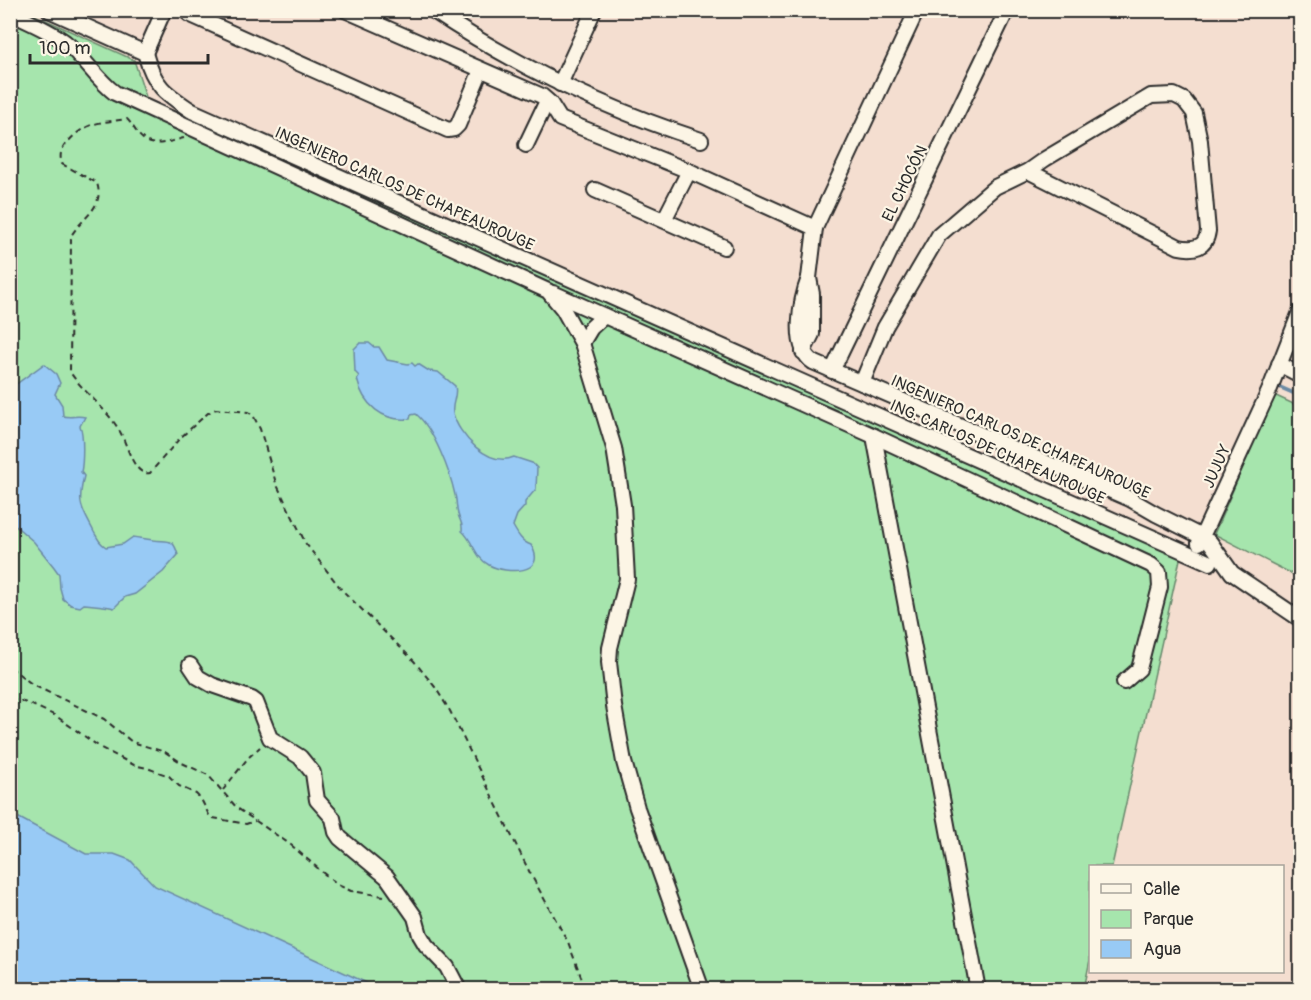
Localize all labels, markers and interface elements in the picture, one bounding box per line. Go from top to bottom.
scale bar [30,27,208,65]
text: 100 m [39,37,91,60]
street label: INGENIERO CARLOS DE CHAPEAUROUGE [272,122,537,255]
street label: EL CHOCÓN [877,142,932,225]
street label: INGENIERO CARLOS DE CHAPEAUROUGE [888,370,1153,503]
street label: ING. CARLOS DE CHAPEAUROUGE [887,395,1108,509]
street label: JUJUY [1198,441,1235,491]
legend [1089,865,1284,973]
text: Calle [1143,878,1180,901]
text: Parque [1143,908,1193,931]
text: Agua [1143,938,1181,961]

